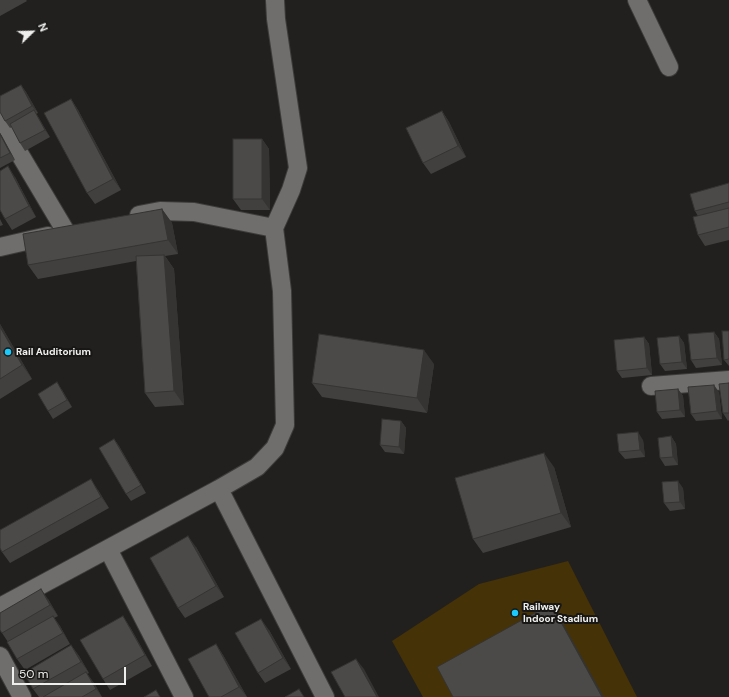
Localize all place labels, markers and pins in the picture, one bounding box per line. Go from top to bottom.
place label: Rail Auditorium [16,346,91,358]
marker: Rail Auditorium [3,347,13,357]
place label: Railway Indoor Stadium [523,601,598,624]
marker: Railway Indoor Stadium [510,608,520,618]

